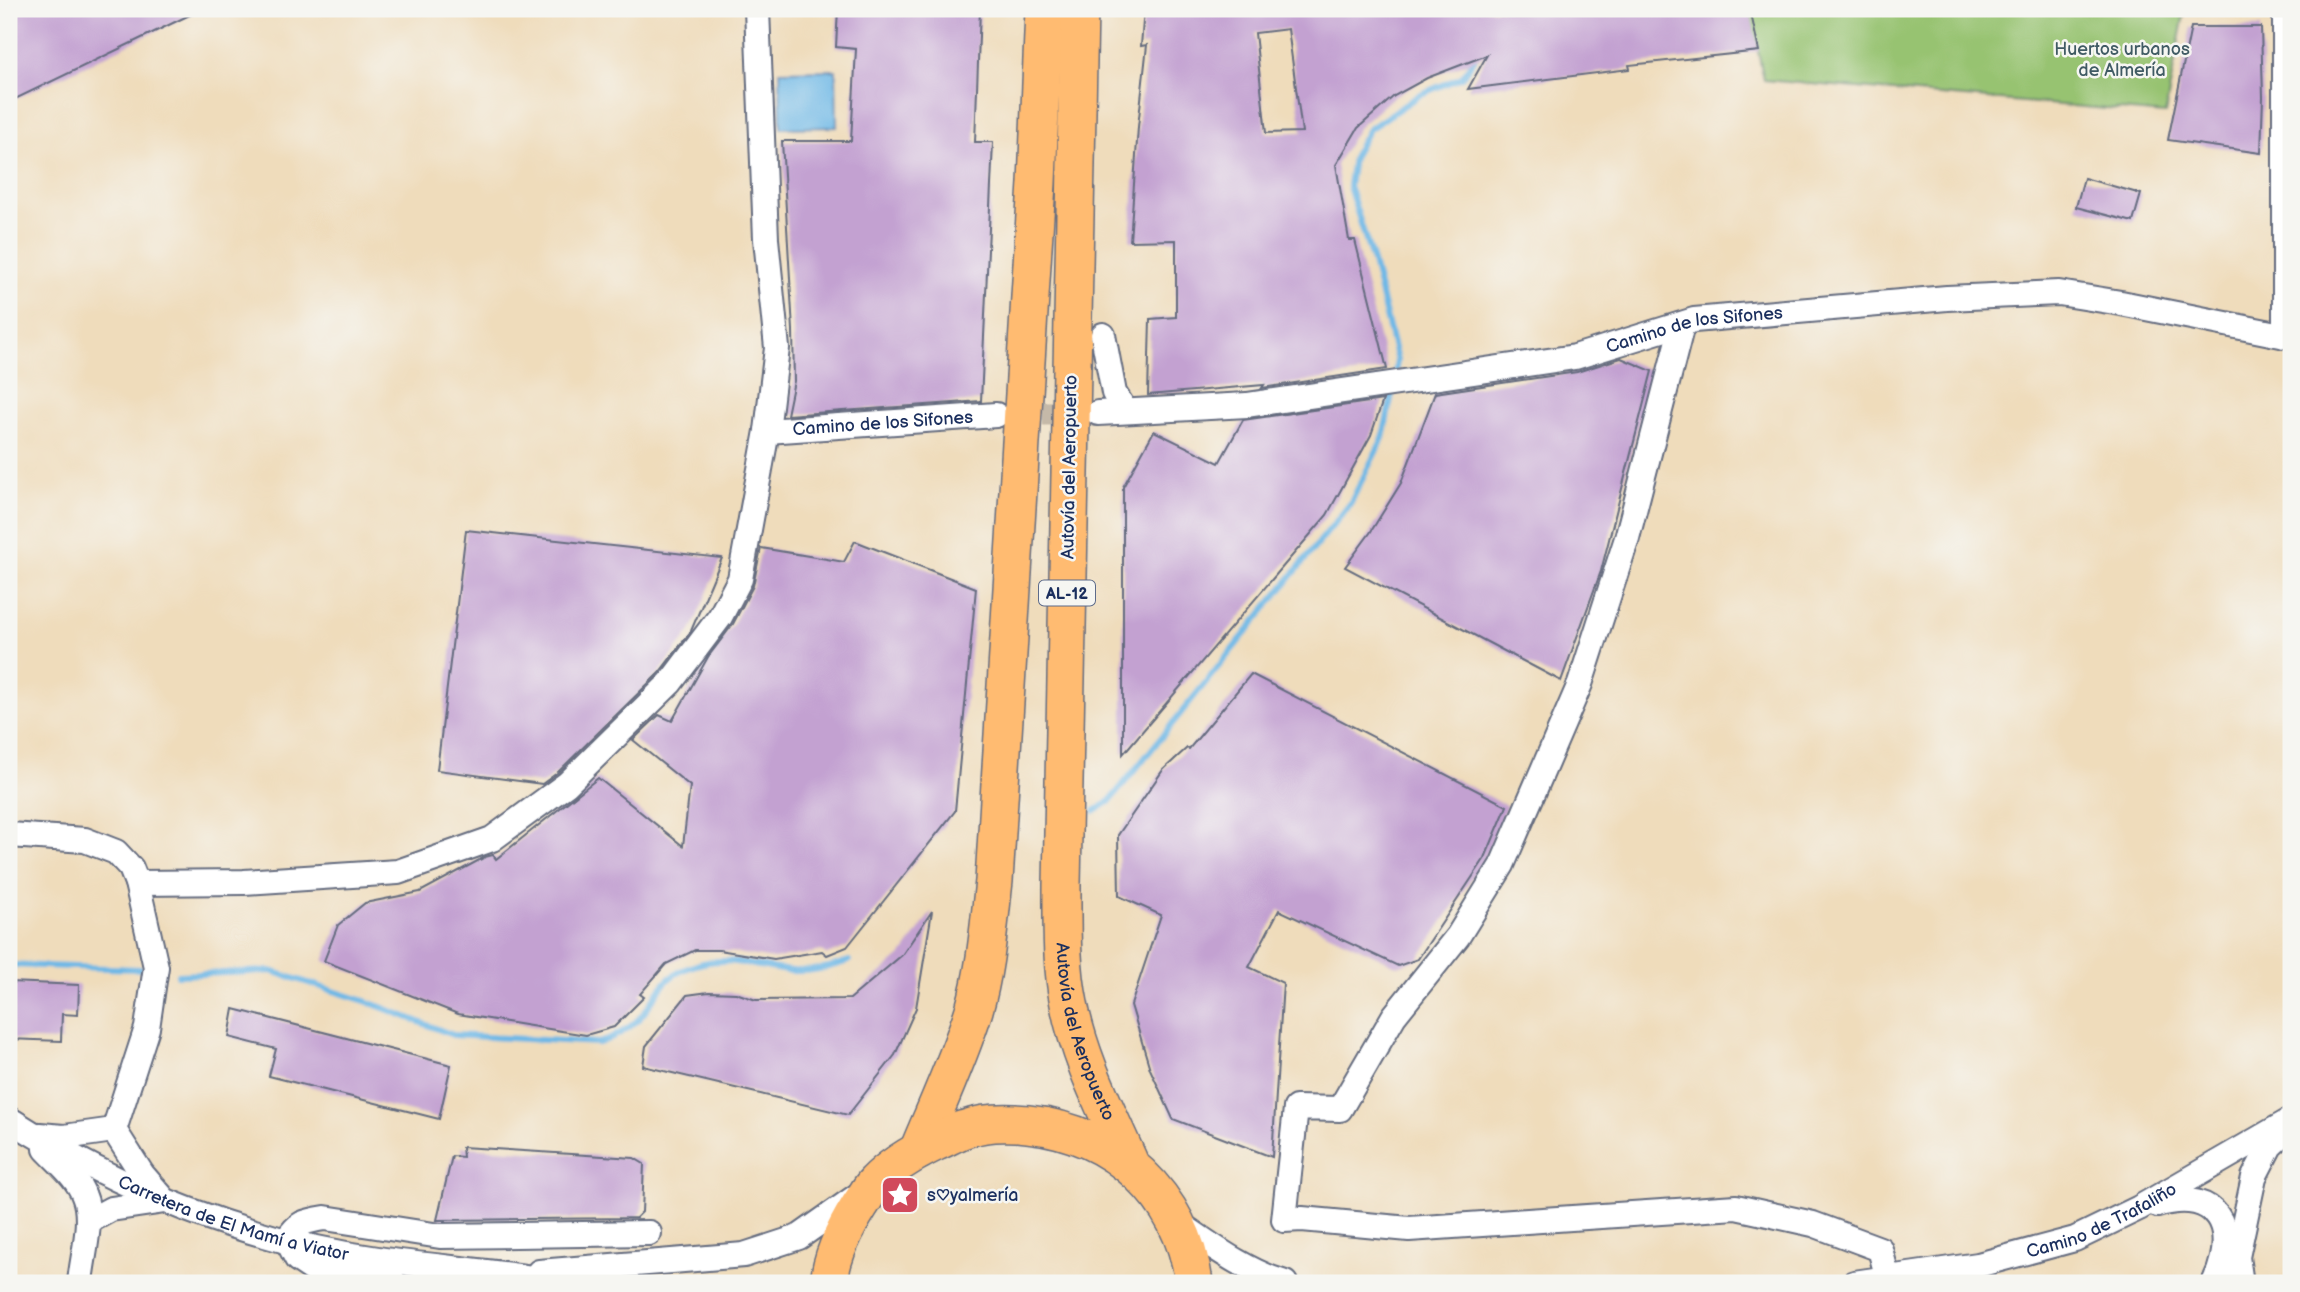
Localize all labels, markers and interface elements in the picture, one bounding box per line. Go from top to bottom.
park label: Huertos urbanos de Almería [2054,39,2190,81]
street label: Camino de los Sifones [1603,302,1784,358]
street label: Autovía del Aeropuerto [1057,375,1082,559]
street label: Camino de los Sifones [792,407,974,440]
road number: AL-12 [1039,580,1095,606]
street label: Autovía del Aeropuerto [1051,942,1119,1124]
street label: Carretera de El Mamí a Viator [115,1171,351,1265]
place icon: s♥yalmería [879,1174,921,1216]
street label: Camino de Trafaliño [2024,1179,2180,1263]
place label: s♥yalmería [927,1185,1018,1206]

